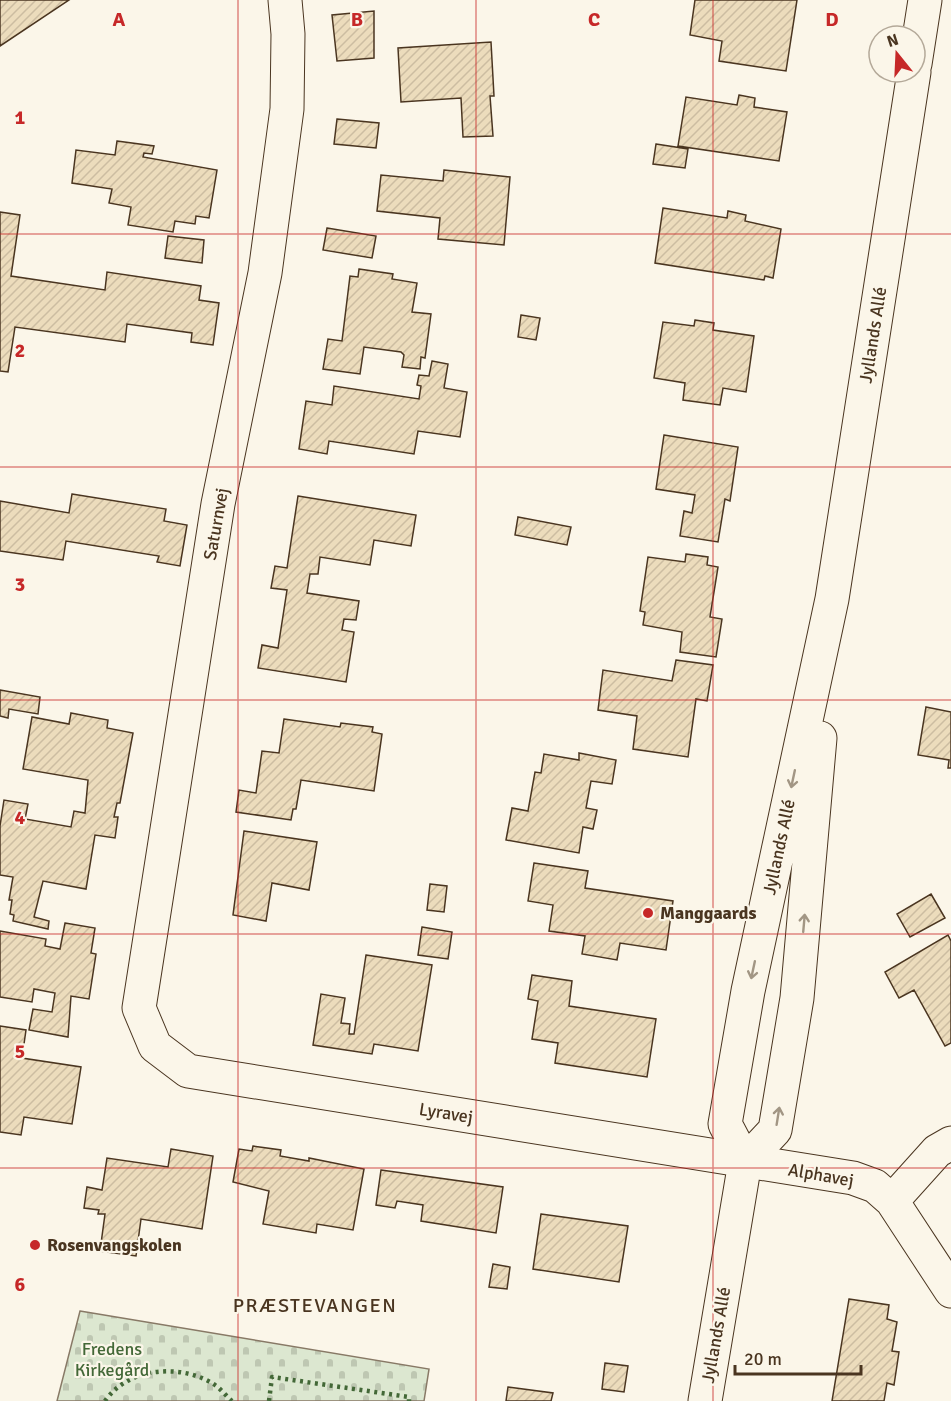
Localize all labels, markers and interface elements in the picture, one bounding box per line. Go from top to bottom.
text: A [113,7,126,32]
text: B [351,7,363,32]
text: C [588,7,600,32]
text: D [825,7,839,32]
north arrow [867,24,927,84]
text: N [884,29,901,52]
text: 1 [15,105,26,130]
street label: Jyllands Allé [855,285,891,385]
text: 2 [15,338,25,363]
street label: Saturnvej [199,486,233,562]
text: 3 [15,572,25,597]
one-way arrow [787,769,798,788]
street label: Jyllands Allé [758,797,800,897]
text: 4 [15,805,26,830]
place label: Manggaards [660,902,756,924]
marker: Manggaards [641,906,655,920]
one-way arrow [799,913,810,933]
one-way arrow [746,960,758,979]
text: 5 [15,1039,25,1064]
street label: Lyravej [417,1098,475,1128]
one-way arrow [772,1106,783,1126]
street label: Alphavej [786,1158,856,1192]
place label: Rosenvangskolen [47,1234,182,1256]
marker: Rosenvangskolen [28,1238,42,1252]
text: 6 [15,1272,26,1297]
street label: Jyllands Allé [697,1285,735,1385]
district label: PRÆSTEVANGEN [233,1293,397,1318]
park label: Fredens Kirkegård [75,1338,149,1381]
scale bar [735,1338,861,1376]
text: 20 m [744,1348,782,1370]

